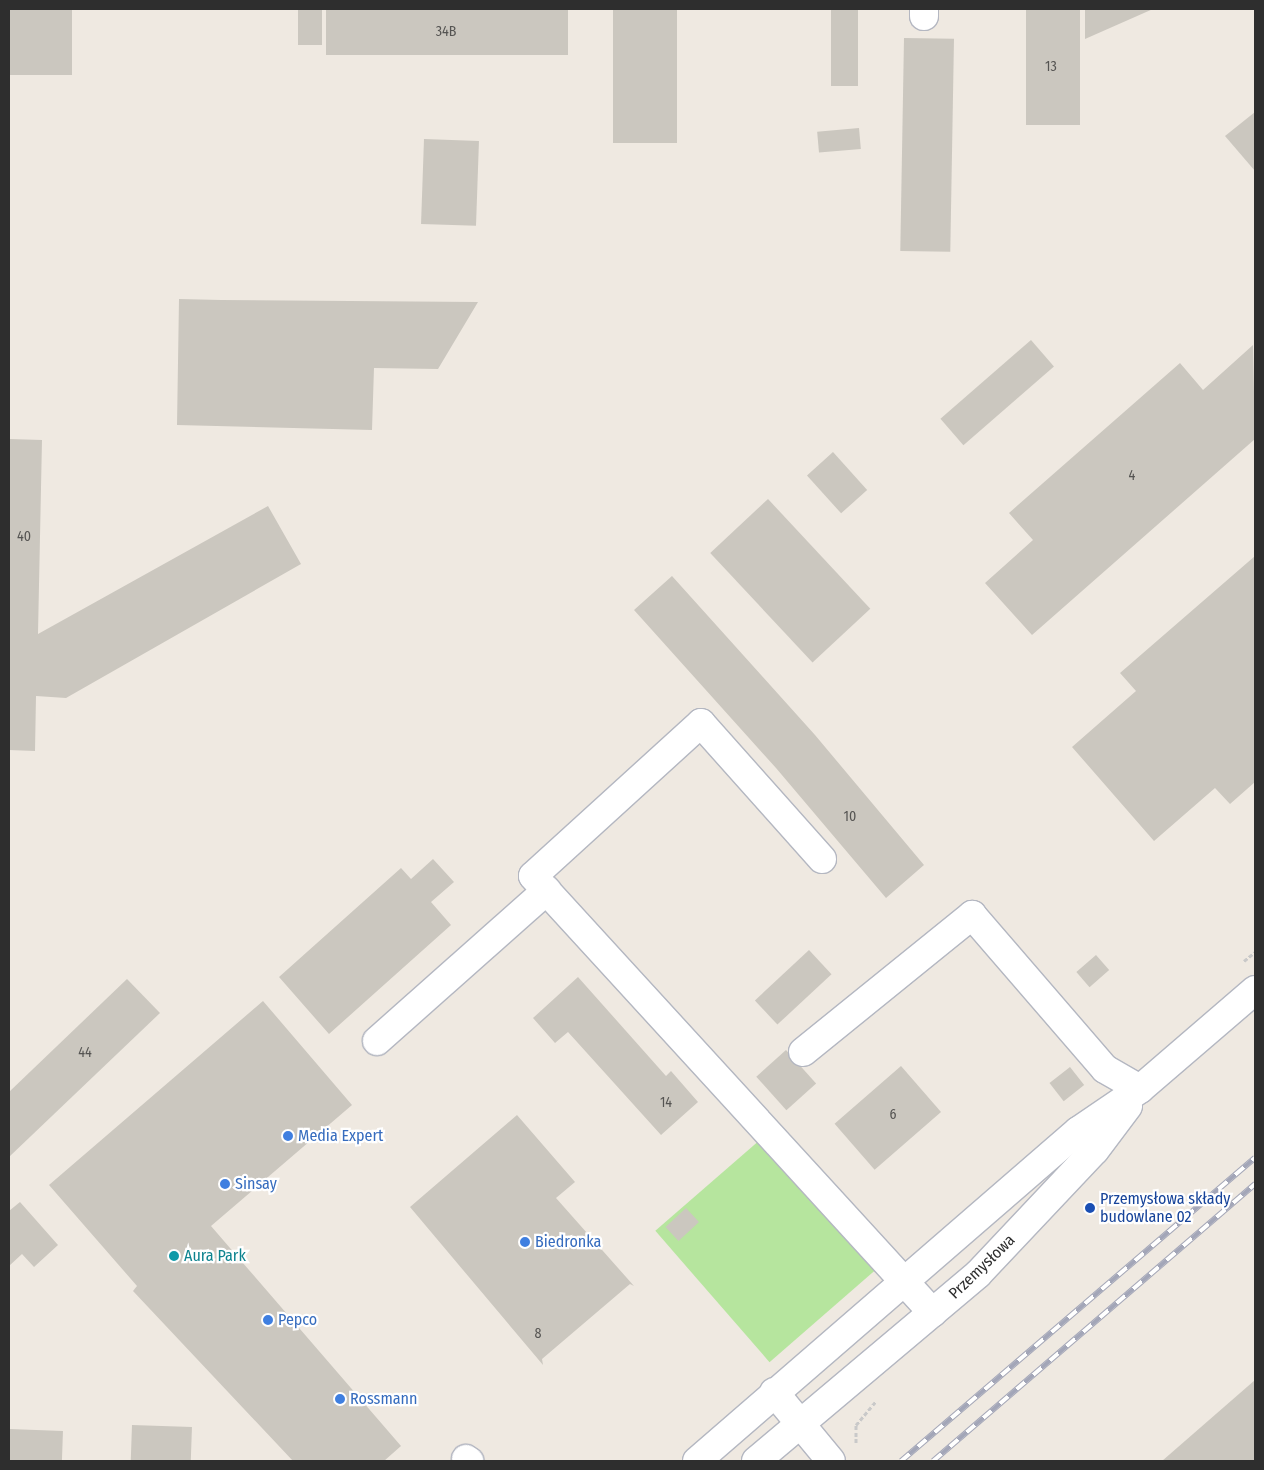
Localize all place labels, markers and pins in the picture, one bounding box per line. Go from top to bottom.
place label: Media Expert [298,1126,383,1146]
marker: Media Expert [282,1130,294,1142]
place label: Sinsay [235,1174,277,1194]
marker: Sinsay [219,1178,231,1190]
place label: Przemysłowa składy budowlane 02 [1100,1189,1230,1227]
marker: Przemysłowa składy budowlane 02 [1084,1202,1096,1214]
place label: Biedronka [535,1232,601,1252]
marker: Biedronka [519,1236,531,1248]
place label: Aura Park [184,1246,246,1266]
marker: Aura Park [168,1250,180,1262]
place label: Pepco [278,1310,317,1330]
marker: Pepco [262,1314,274,1326]
place label: Rossmann [350,1389,417,1409]
marker: Rossmann [334,1393,346,1405]

